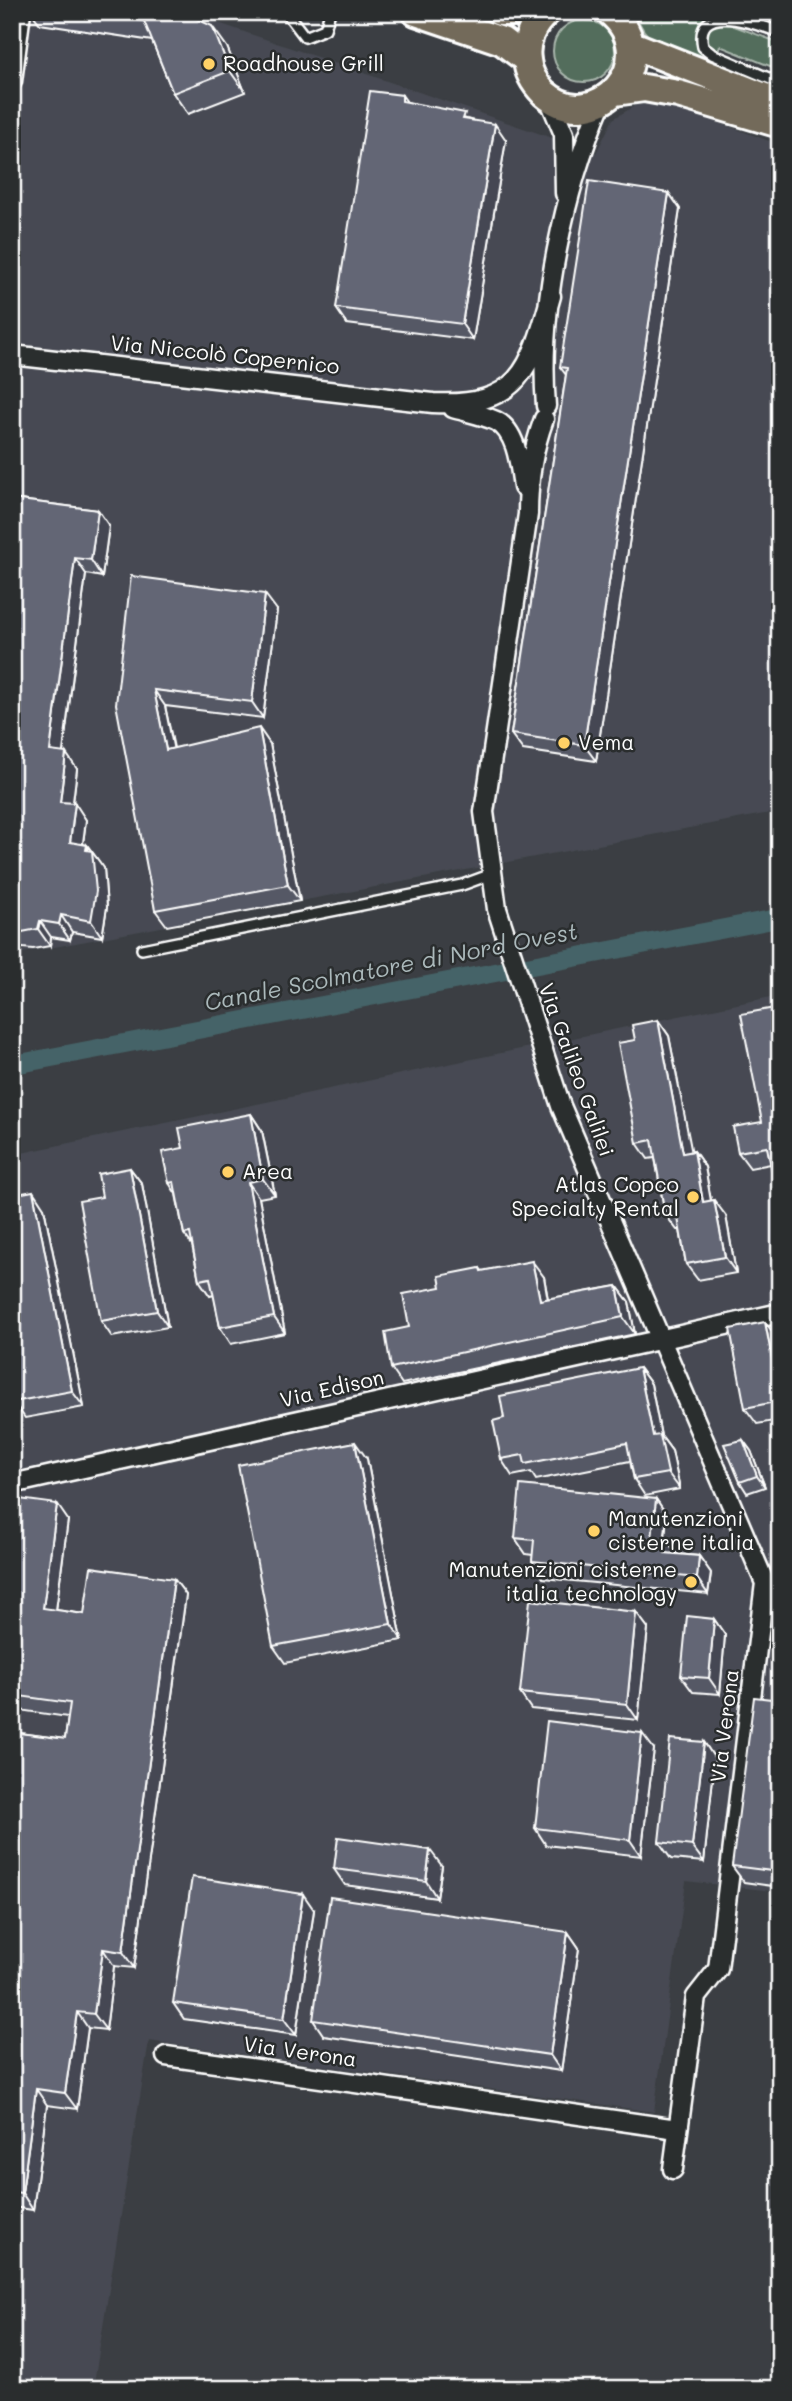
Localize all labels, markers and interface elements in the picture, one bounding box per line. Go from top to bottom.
place label: Roadhouse Grill [223,49,384,76]
marker: Roadhouse Grill [201,56,217,72]
street label: Via Niccolò Copernico [109,328,341,379]
place label: Vema [578,728,634,755]
marker: Vema [556,735,572,751]
water label: Canale Scolmatore di Nord Ovest [202,915,580,1017]
street label: Via Galileo Galilei [534,979,621,1160]
place label: Area [242,1157,293,1184]
marker: Area [220,1164,236,1180]
place label: Atlas Copco Specialty Rental [511,1170,679,1221]
marker: Atlas Copco Specialty Rental [685,1189,701,1205]
street label: Via Edison [277,1362,386,1413]
place label: Manutenzioni cisterne italia [608,1504,755,1555]
marker: Manutenzioni cisterne italia [586,1523,602,1539]
place label: Manutenzioni cisterne italia technology [448,1555,677,1606]
marker: Manutenzioni cisterne italia technology [683,1574,699,1590]
street label: Via Verona [703,1668,744,1784]
street label: Via Verona [242,2029,359,2072]

